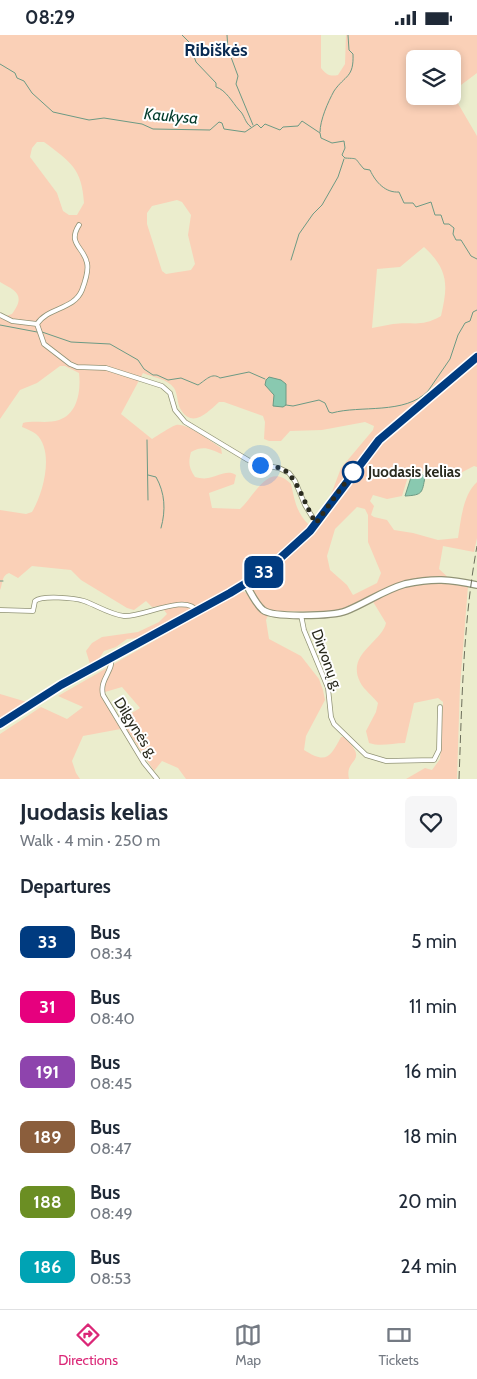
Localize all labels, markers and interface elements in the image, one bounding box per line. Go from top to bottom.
text: 08:29 [25,6,75,29]
district label: Ribiškės [184,39,248,61]
map controls [406,50,461,105]
button: layers [406,50,461,105]
water label: Kaukysa [143,104,199,128]
your location [248,453,273,478]
marker: Juodasis kelias [342,461,364,483]
place label: Juodasis kelias [367,463,461,481]
line badge: 33 [242,556,286,588]
text: 33 [254,561,274,583]
street label: Dirvonų g. [308,627,346,693]
street label: Dilgynės g. [110,694,162,762]
button: heart [405,796,457,848]
text: Juodasis kelias [20,797,168,826]
text: Walk · 4 min · 250 m [20,831,160,850]
text: Departures [20,875,111,898]
text: Bus [90,921,120,944]
text: 5 min [411,930,457,953]
text: 33 [38,931,57,953]
text: 08:34 [90,944,132,963]
text: Bus [90,986,120,1009]
text: 11 min [409,995,457,1018]
text: 31 [39,996,56,1018]
text: 08:40 [90,1009,135,1028]
text: Bus [90,1051,120,1074]
text: 16 min [404,1060,457,1083]
text: 191 [36,1061,59,1083]
text: 08:45 [90,1074,132,1093]
text: Bus [90,1116,120,1139]
text: 18 min [404,1125,457,1148]
text: 189 [34,1126,61,1148]
text: 08:47 [90,1139,132,1158]
text: Bus [90,1181,120,1204]
text: 20 min [398,1190,457,1213]
text: 188 [33,1191,62,1213]
text: 08:49 [90,1204,133,1223]
text: Bus [90,1246,120,1269]
text: 24 min [400,1255,457,1278]
text: 186 [34,1256,61,1278]
text: 08:53 [90,1269,132,1288]
tab: Directions [58,1321,118,1369]
tab: Map [234,1321,262,1369]
tab: Tickets [379,1321,419,1369]

